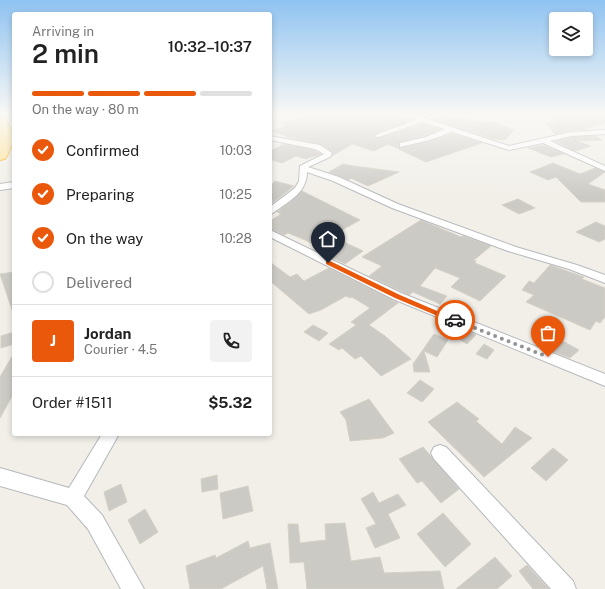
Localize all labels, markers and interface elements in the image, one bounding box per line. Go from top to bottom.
map controls [549,12,593,56]
button: layers [549,12,593,56]
text: Arriving in [32,24,94,39]
text: 2 min [32,38,99,69]
text: 10:32–10:37 [168,38,252,55]
text: On the way · 80 m [32,102,139,117]
icon: check [32,139,54,161]
text: Confirmed [66,142,139,159]
text: 10:03 [220,143,252,158]
icon: check [32,183,54,205]
text: Preparing [66,186,135,203]
text: 10:25 [219,187,252,202]
pin [311,222,345,263]
icon: check [32,227,54,249]
icon: home [317,228,339,250]
text: On the way [66,230,143,247]
text: 10:28 [219,231,252,246]
text: Delivered [66,274,132,291]
courier [435,300,475,340]
icon: car [444,309,466,331]
pin [531,316,565,357]
button: phone [210,320,252,362]
icon: bag [537,322,559,344]
text: Jordan [84,325,131,342]
text: J [50,332,56,349]
text: Courier · 4.5 [84,342,157,357]
text: Order #1511 [32,394,113,411]
text: $5.32 [208,394,252,411]

